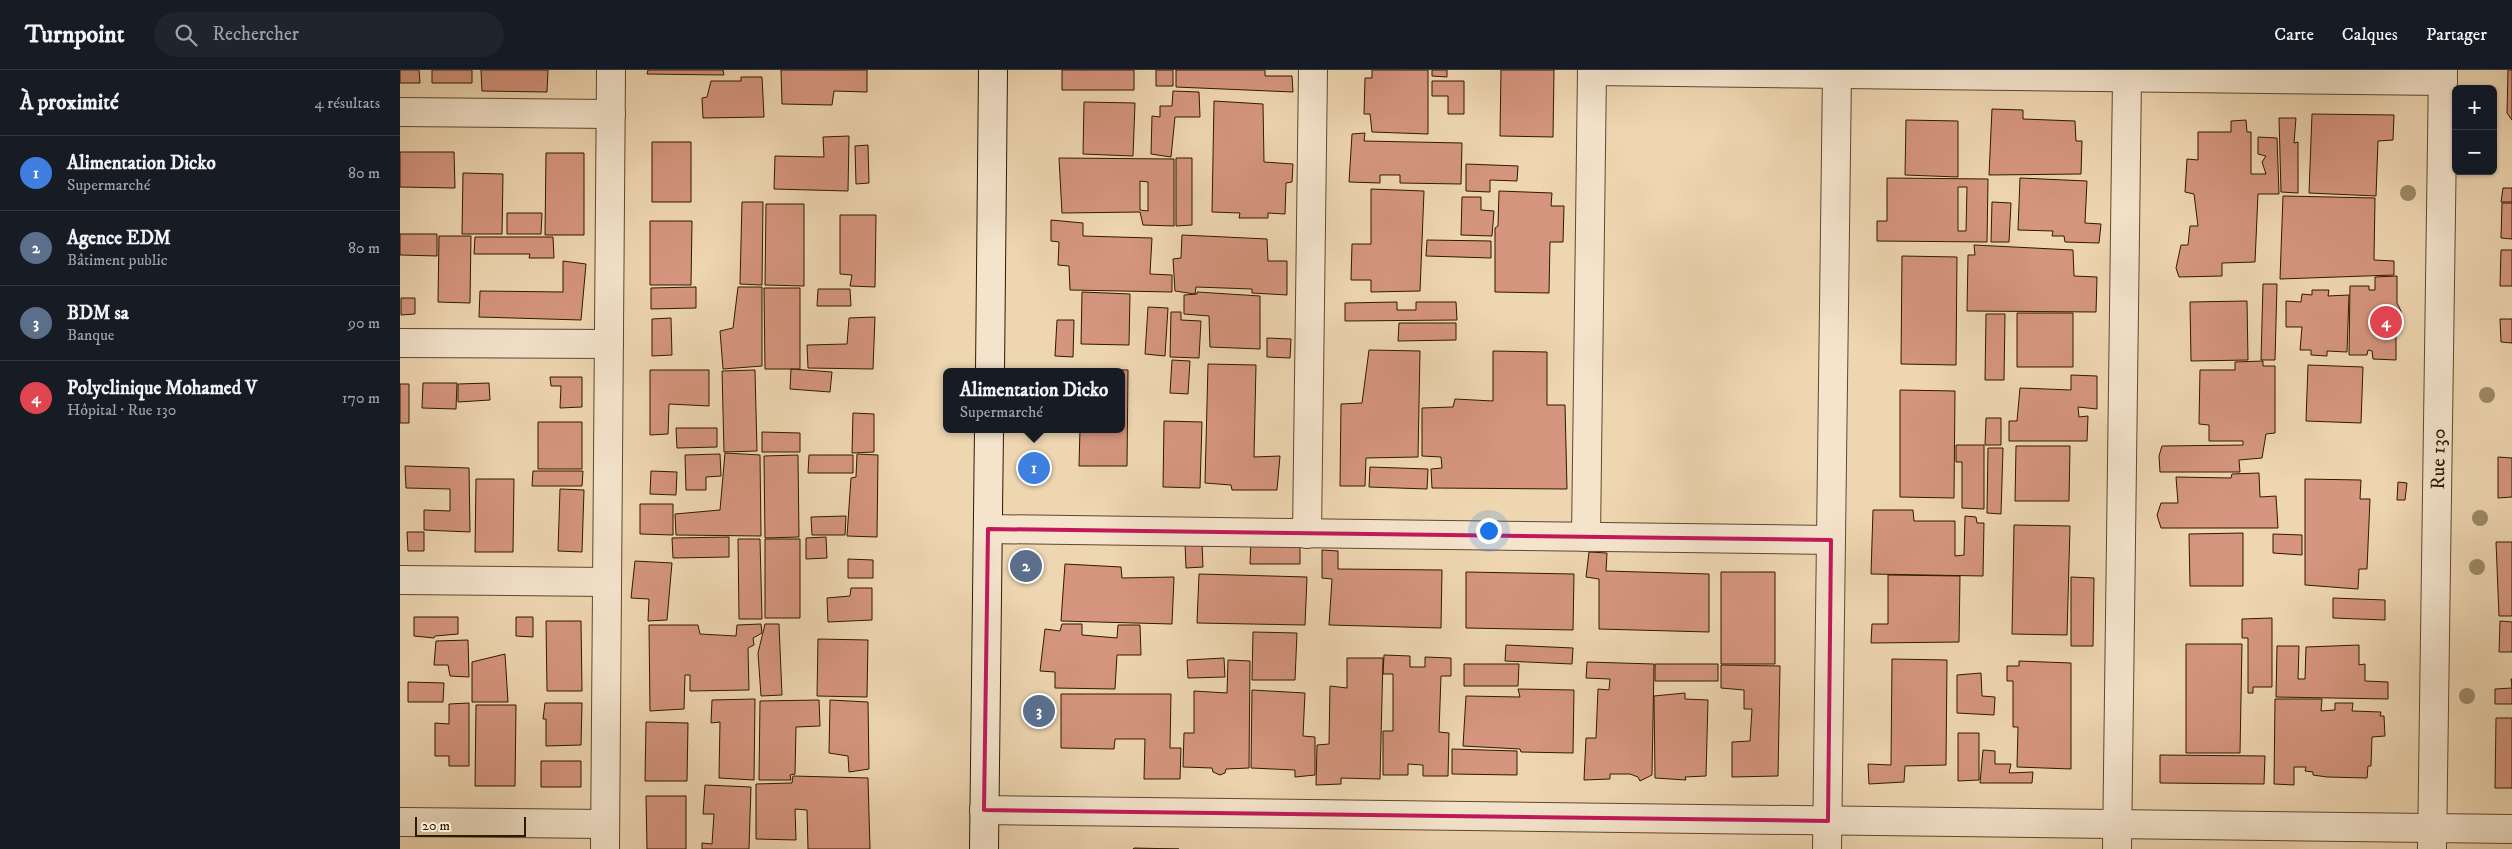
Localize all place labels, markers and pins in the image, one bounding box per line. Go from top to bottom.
pin: 4 [2370,303,2402,341]
pin: 1 [1018,449,1050,487]
pin: 2 [1010,547,1042,585]
pin: 3 [1023,692,1055,730]

